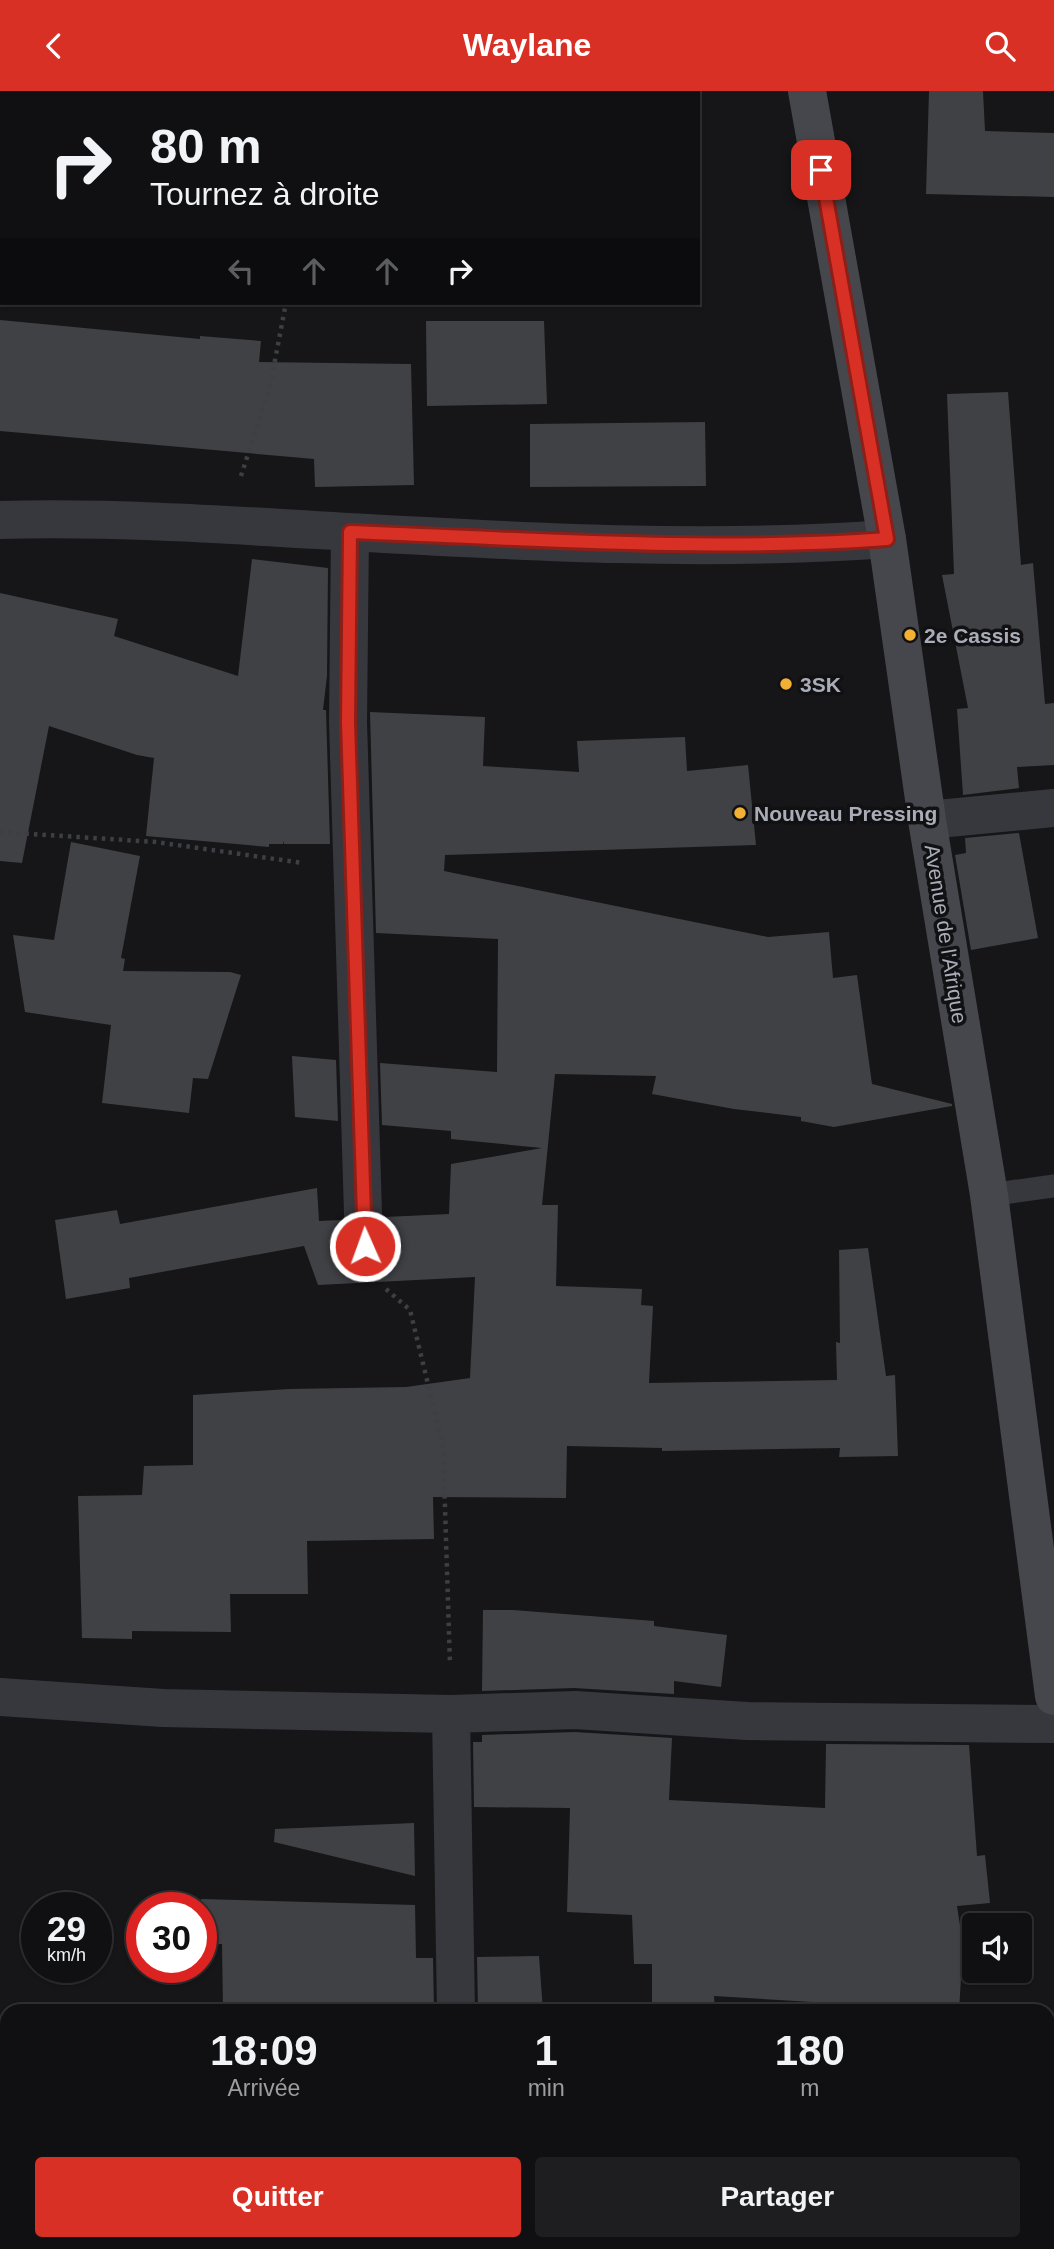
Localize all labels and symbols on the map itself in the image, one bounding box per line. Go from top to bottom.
pin [791,140,851,200]
place label: 2e Cassis [924,624,1021,647]
marker: 2e Cassis [902,627,918,643]
place label: 3SK [800,673,841,696]
marker: 3SK [778,676,794,692]
place label: Nouveau Pressing [754,802,937,825]
marker: Nouveau Pressing [732,805,748,821]
street label: Avenue de l'Afrique [920,843,972,1025]
position arrow [328,1209,402,1283]
speed limit sign: 30 [126,1892,217,1983]

